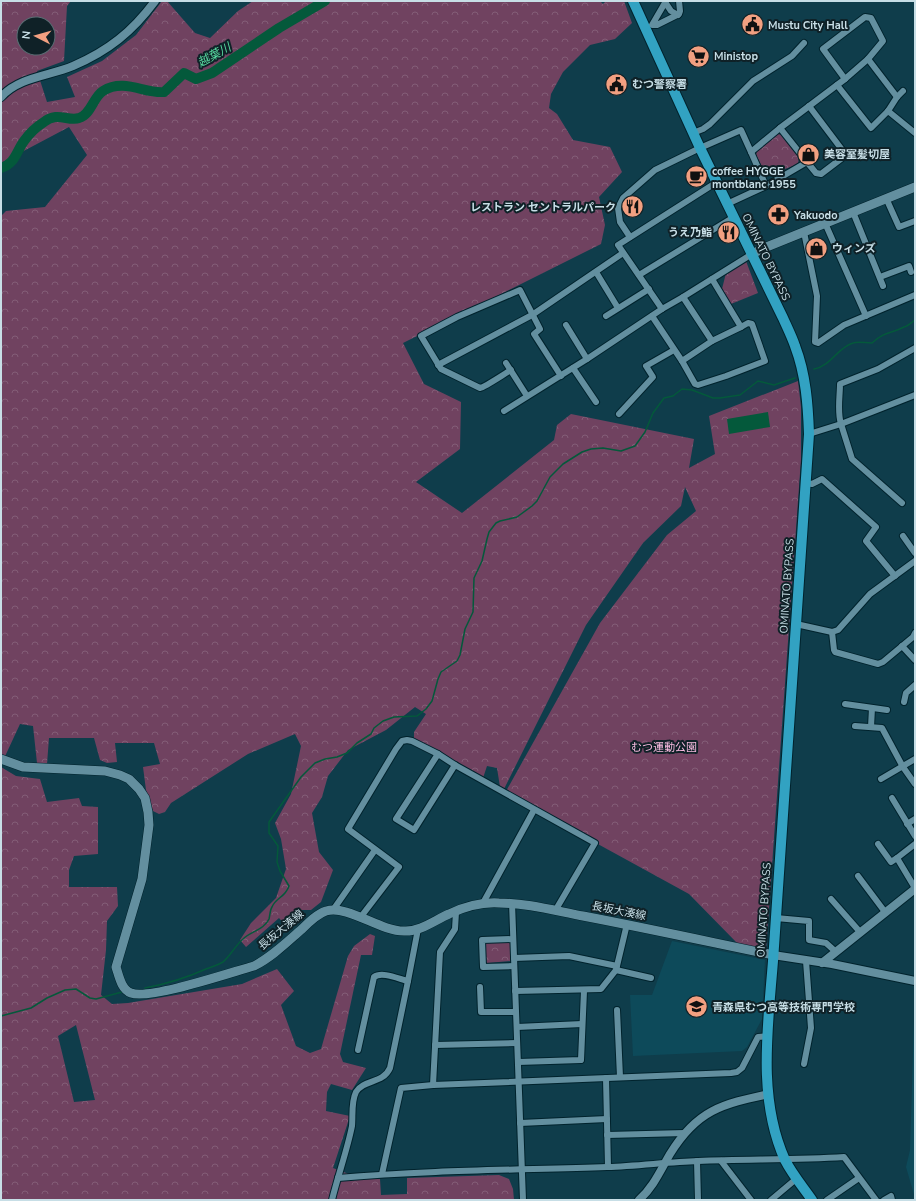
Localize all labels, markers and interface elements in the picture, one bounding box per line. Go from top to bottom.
public building icon: Mustu City Hall [739,12,765,38]
north arrow [16,16,56,56]
place label: Mustu City Hall [768,18,848,33]
text: N [19,30,34,40]
water label: 越葉川 [194,38,235,71]
supermarket icon: Ministop [685,43,711,69]
place label: Ministop [714,49,758,64]
public building icon: むつ警察署 [603,71,629,97]
place label: むつ警察署 [632,77,687,92]
shop icon: 美容室髪切屋 [795,141,821,167]
place label: 美容室髪切屋 [824,147,890,162]
cafe icon: coffee HYGGE montblanc 1955 [684,164,710,190]
place label: coffee HYGGE montblanc 1955 [712,164,796,192]
restaurant icon: レストラン セントラルパーク [619,194,645,220]
place label: レストラン セントラルパーク [470,200,616,215]
pharmacy icon: Yakuodo [765,202,791,228]
place label: Yakuodo [793,208,838,223]
street label: OMINATO BYPASS [738,211,794,303]
restaurant icon: うえ乃鮨 [715,219,741,245]
place label: うえ乃鮨 [668,225,712,240]
shop icon: ウィンズ [803,235,829,261]
place label: ウィンズ [832,241,876,256]
street label: OMINATO BYPASS [776,538,798,634]
park label: むつ運動公園 [631,740,697,755]
street label: OMINATO BYPASS [753,862,775,958]
street label: 長坂大湊線 [591,898,647,924]
street label: 長坂大湊線 [255,907,307,953]
school or university icon: 青森県むつ高等技術専門学校 [684,994,710,1020]
place label: 青森県むつ高等技術専門学校 [712,1000,855,1015]

